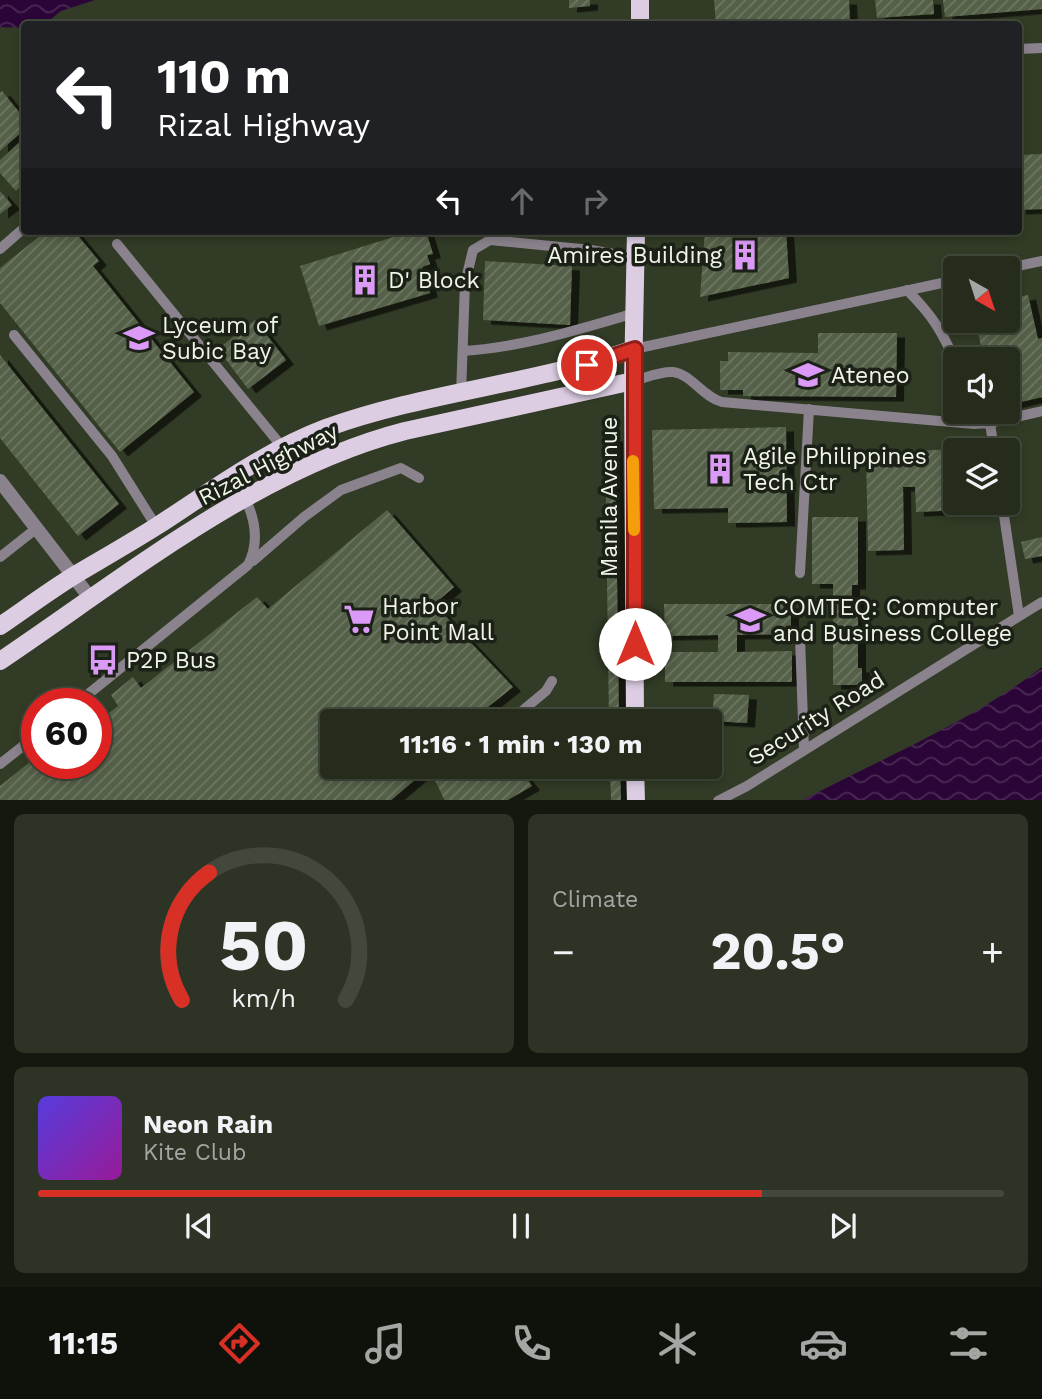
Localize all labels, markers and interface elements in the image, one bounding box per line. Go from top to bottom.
text: 110 m [157,47,291,105]
icon: left [42,49,133,140]
text: Rizal Highway [157,106,370,144]
icon: left [430,182,468,220]
icon: ahead [503,182,541,220]
icon: right [576,182,614,220]
building icon: Amires Building [728,238,762,272]
place label: Amires Building [547,242,723,269]
north arrow [943,256,1020,332]
map controls [943,256,1020,515]
building icon: D' Block [348,263,382,297]
place label: D' Block [388,267,480,294]
place label: Lyceum of Subic Bay [162,312,278,365]
school or university icon: Lyceum of Subic Bay [122,321,156,355]
pin [557,335,617,395]
icon: arrive [568,346,606,384]
button: sound [943,347,1020,424]
school or university icon: Ateneo [791,358,825,392]
place label: Ateneo [831,362,910,389]
street label: Manila Avenue [596,417,623,577]
street label: Rizal Highway [194,418,343,511]
button: layers [943,438,1020,515]
place label: Agile Philippines Tech Ctr [743,443,927,496]
building icon: Agile Philippines Tech Ctr [703,452,737,486]
place label: Harbor Point Mall [382,593,494,646]
place label: COMTEQ: Computer and Business College [773,594,1012,647]
supermarket icon: Harbor Point Mall [342,602,376,636]
school or university icon: COMTEQ: Computer and Business College [733,603,767,637]
position arrow [598,607,672,681]
bus stop icon: P2P Bus [86,643,120,677]
place label: P2P Bus [126,647,216,674]
street label: Security Road [743,666,889,771]
speed limit sign: 60 [21,688,112,779]
text: 11:16 · 1 min · 130 m [399,729,643,759]
text: Climate [552,886,638,913]
text: 50 [219,902,309,988]
text: 20.5° [710,921,846,982]
text: − [552,930,575,974]
text: + [981,930,1004,974]
text: km/h [232,983,296,1012]
text: Neon Rain [143,1109,273,1139]
text: Kite Club [143,1139,246,1166]
icon: previous [180,1207,218,1245]
icon: pause [502,1207,540,1245]
icon: next [824,1207,862,1245]
icon: directions [215,1319,264,1368]
icon: music [361,1319,410,1368]
icon: phone [507,1319,556,1368]
icon: climate [653,1319,702,1368]
icon: car [799,1319,848,1368]
icon: filters [944,1319,993,1368]
text: 11:15 [48,1324,118,1362]

